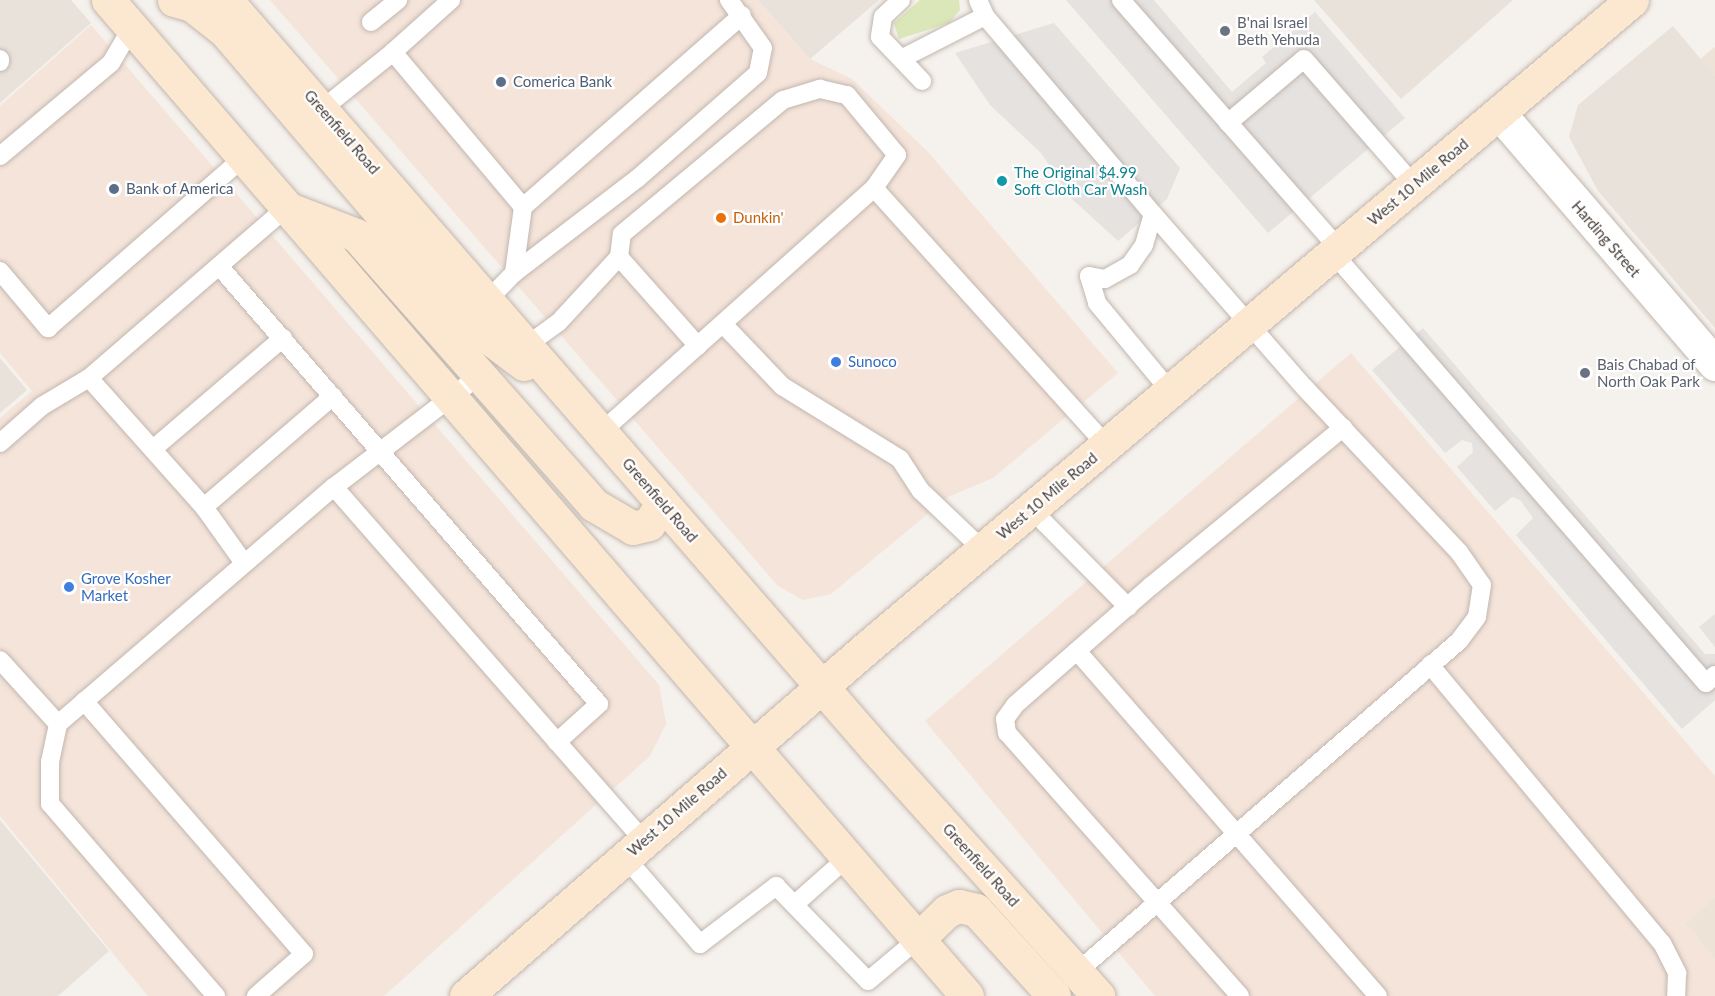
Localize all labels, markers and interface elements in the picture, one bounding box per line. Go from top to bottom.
place label: B'nai Israel Beth Yehuda [1237,13,1320,48]
marker: B'nai Israel Beth Yehuda [1218,24,1232,38]
place label: Comerica Bank [513,73,612,91]
marker: Comerica Bank [494,75,508,89]
street label: Greenfield Road [301,86,383,178]
street label: West 10 Mile Road [1364,135,1472,229]
place label: The Original $4.99 Soft Cloth Car Wash [1014,163,1148,198]
marker: The Original $4.99 Soft Cloth Car Wash [995,174,1009,188]
place label: Bank of America [126,180,234,198]
marker: Bank of America [107,182,121,196]
street label: Harding Street [1568,197,1644,281]
place label: Dunkin' [733,209,784,227]
marker: Dunkin' [714,211,728,225]
place label: Sunoco [848,353,897,371]
marker: Sunoco [829,355,843,369]
place label: Bais Chabad of North Oak Park [1597,355,1700,390]
marker: Bais Chabad of North Oak Park [1578,366,1592,380]
street label: West 10 Mile Road [993,449,1101,543]
street label: Greenfield Road [619,454,701,546]
place label: Grove Kosher Market [81,569,171,604]
marker: Grove Kosher Market [62,580,76,594]
street label: West 10 Mile Road [624,764,730,860]
street label: Greenfield Road [939,820,1023,910]

